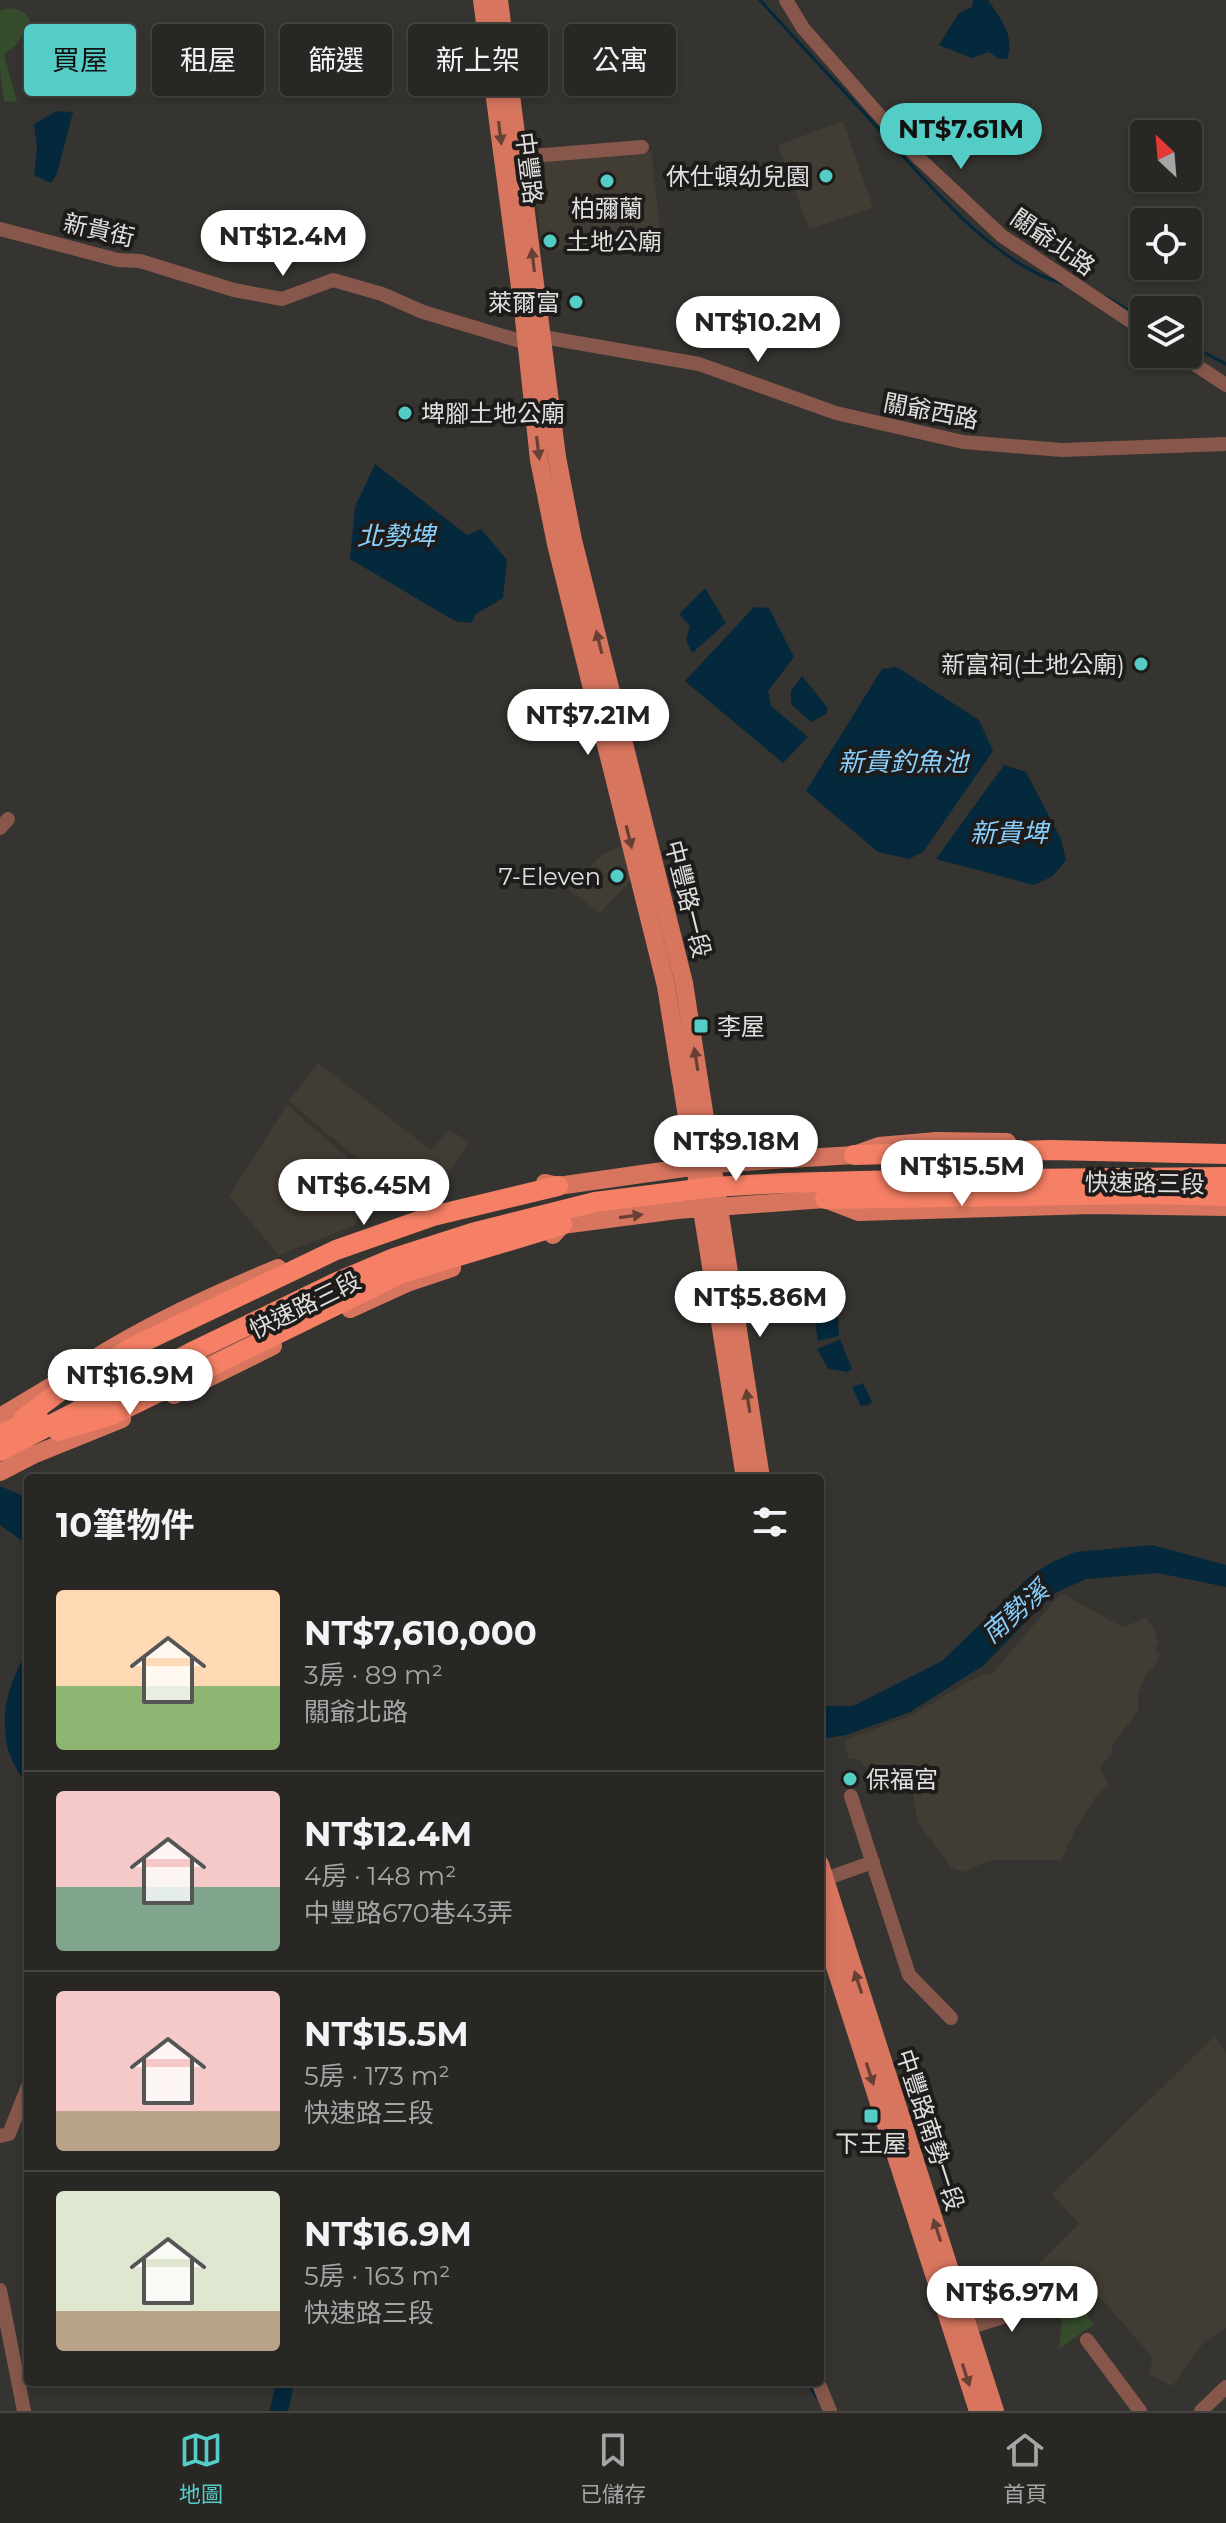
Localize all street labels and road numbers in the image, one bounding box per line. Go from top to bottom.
street label: 中豐路 [510,131,548,205]
street label: 關爺北路 [1005,203,1101,281]
street label: 新貴街 [61,208,137,252]
street label: 關爺西路 [881,388,981,434]
street label: 中豐路一段 [659,837,717,961]
street label: 快速路三段 [1085,1167,1205,1199]
street label: 快速路三段 [245,1266,365,1344]
street label: 中豐路南勢一段 [890,2046,970,2214]

